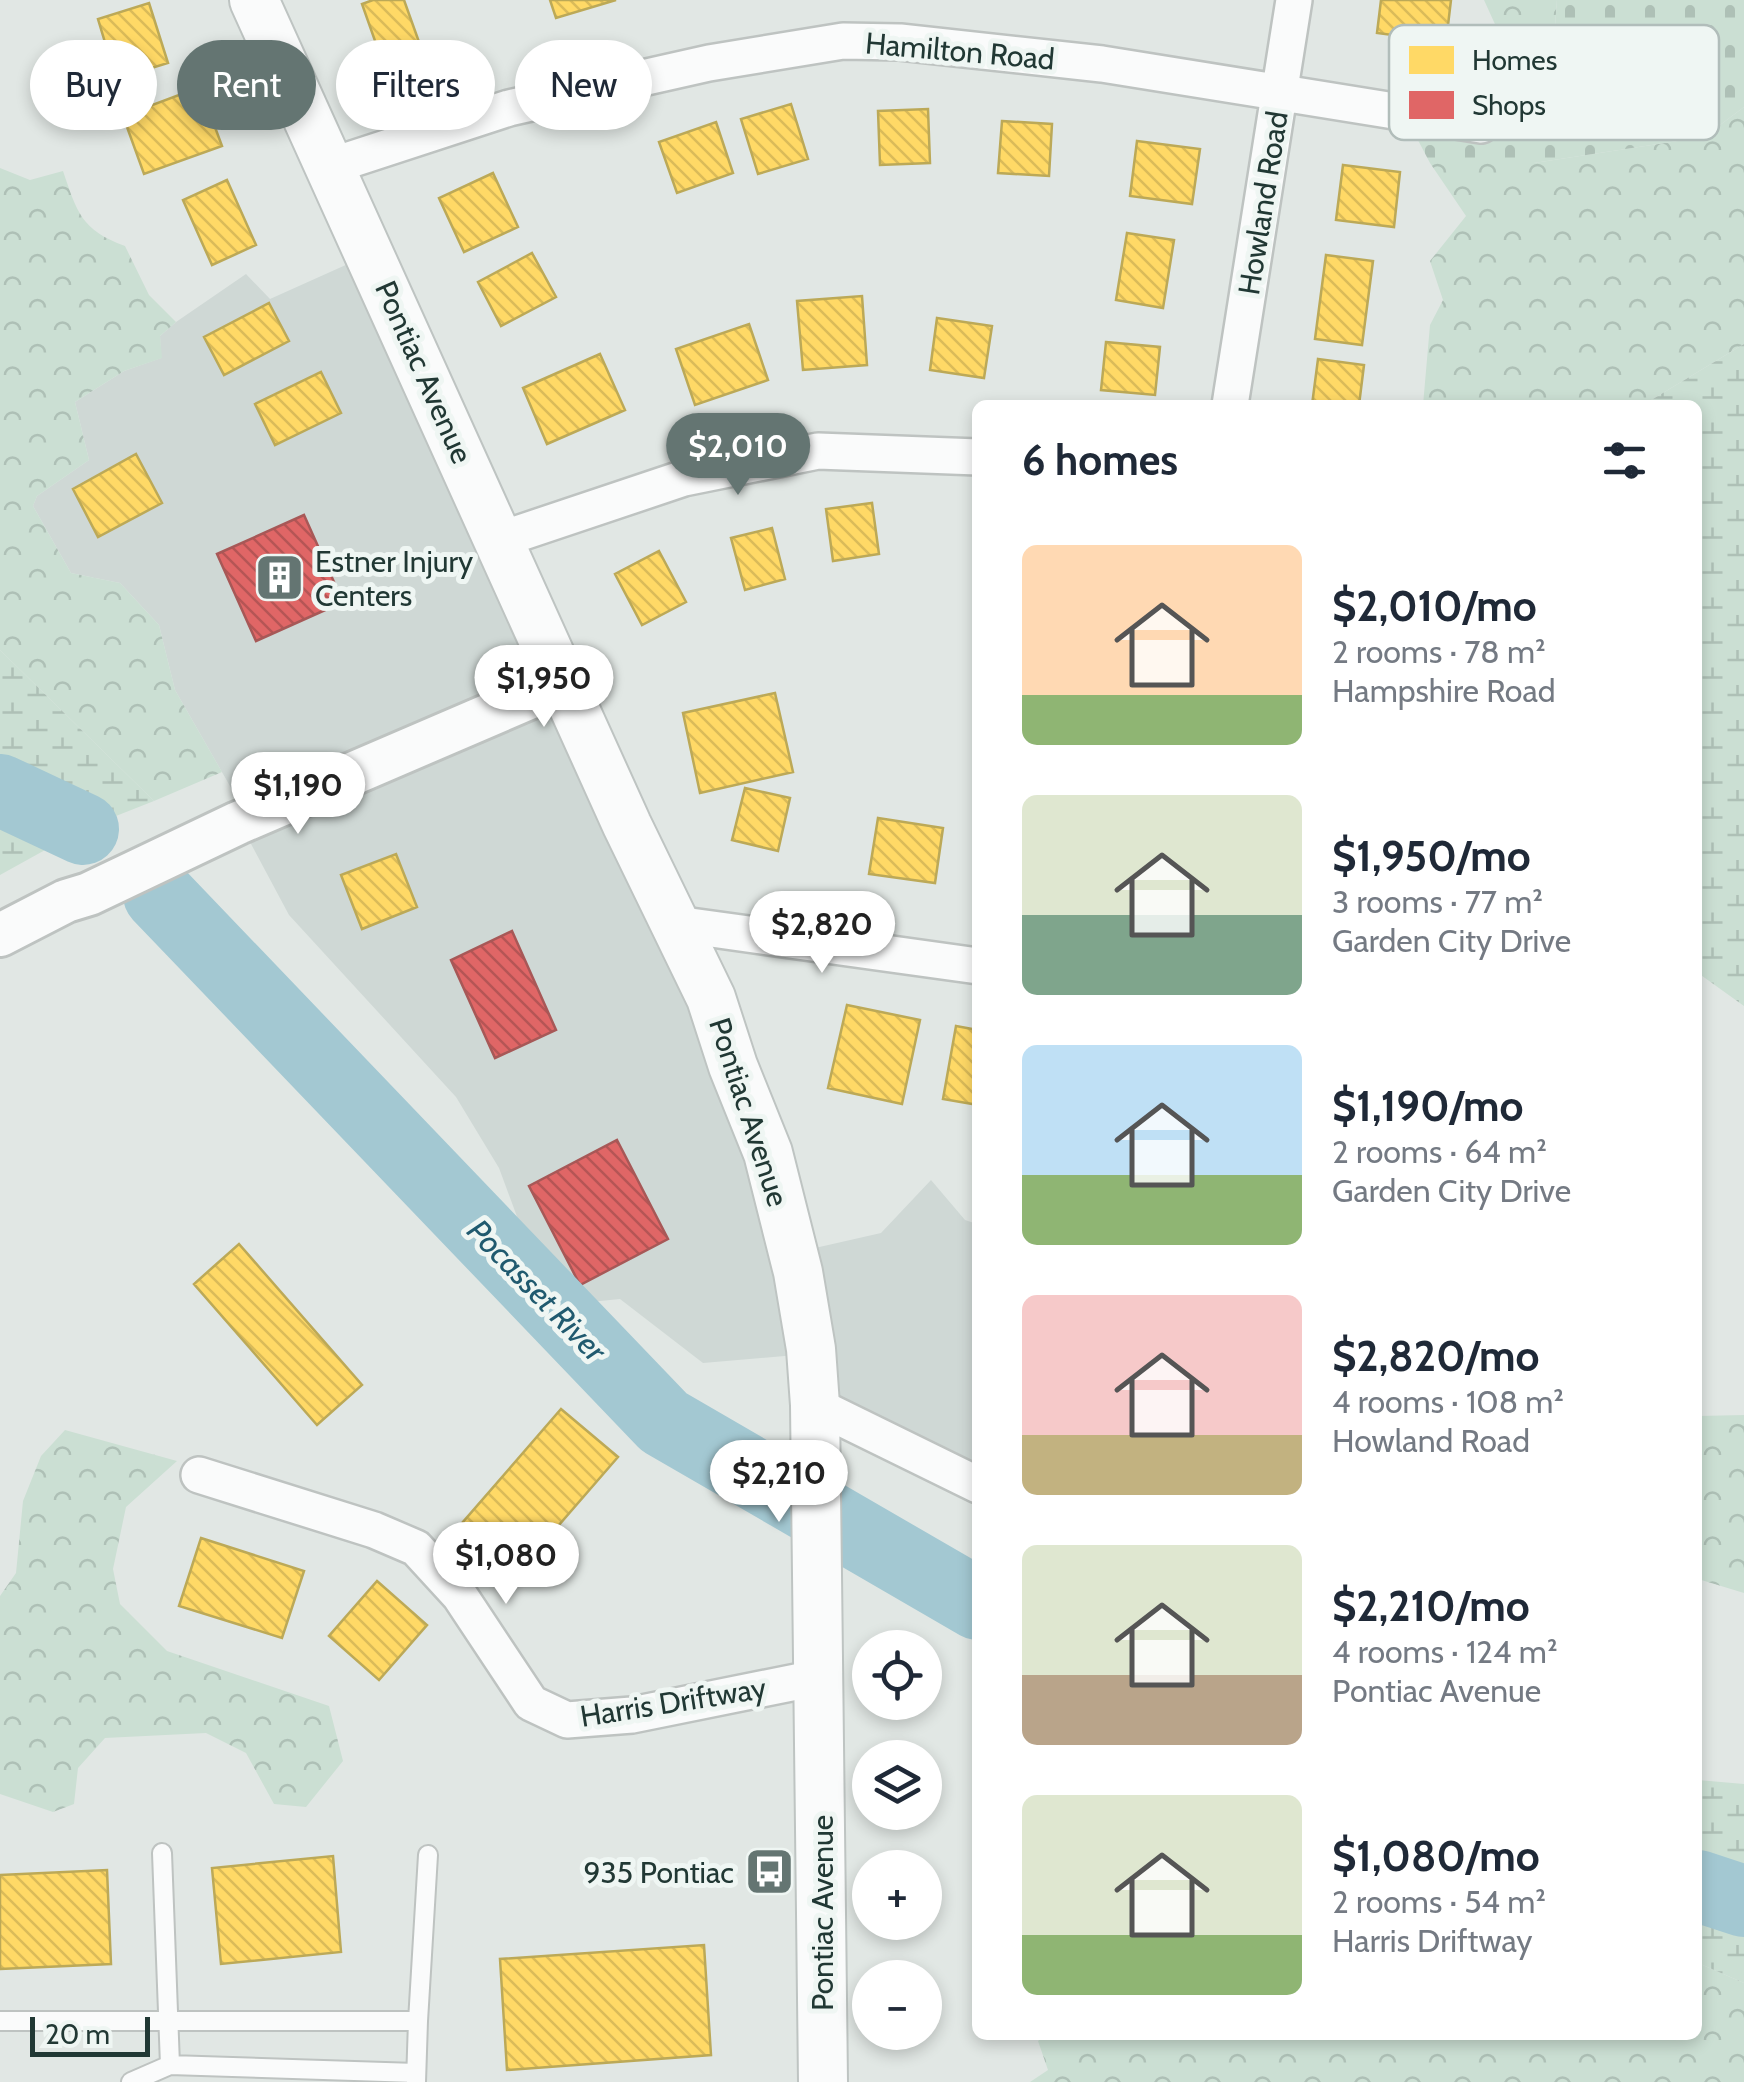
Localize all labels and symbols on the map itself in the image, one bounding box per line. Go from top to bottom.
street label: Hamilton Road [864,24,1056,78]
legend [1389,25,1719,140]
text: Homes [1472,43,1557,77]
text: Shops [1472,88,1546,122]
street label: Howland Road [1230,108,1296,298]
street label: Pontiac Avenue [367,275,481,469]
pin: $2,010 [657,413,819,498]
place label: Estner Injury Centers [315,543,473,614]
building icon: Estner Injury Centers [254,552,306,604]
pin: $1,950 [463,645,625,730]
pin: $1,190 [217,752,379,837]
pin: $2,820 [741,891,903,976]
street label: Pontiac Avenue [701,1013,797,1211]
water label: Pocasset River [459,1211,615,1370]
pin: $2,210 [698,1440,860,1525]
pin: $1,080 [425,1522,587,1607]
street label: Harris Driftway [577,1669,769,1735]
street label: Pontiac Avenue [804,1815,841,2011]
bus stop icon: 935 Pontiac [743,1846,795,1898]
place label: 935 Pontiac [583,1854,734,1891]
scale bar [30,2012,150,2056]

